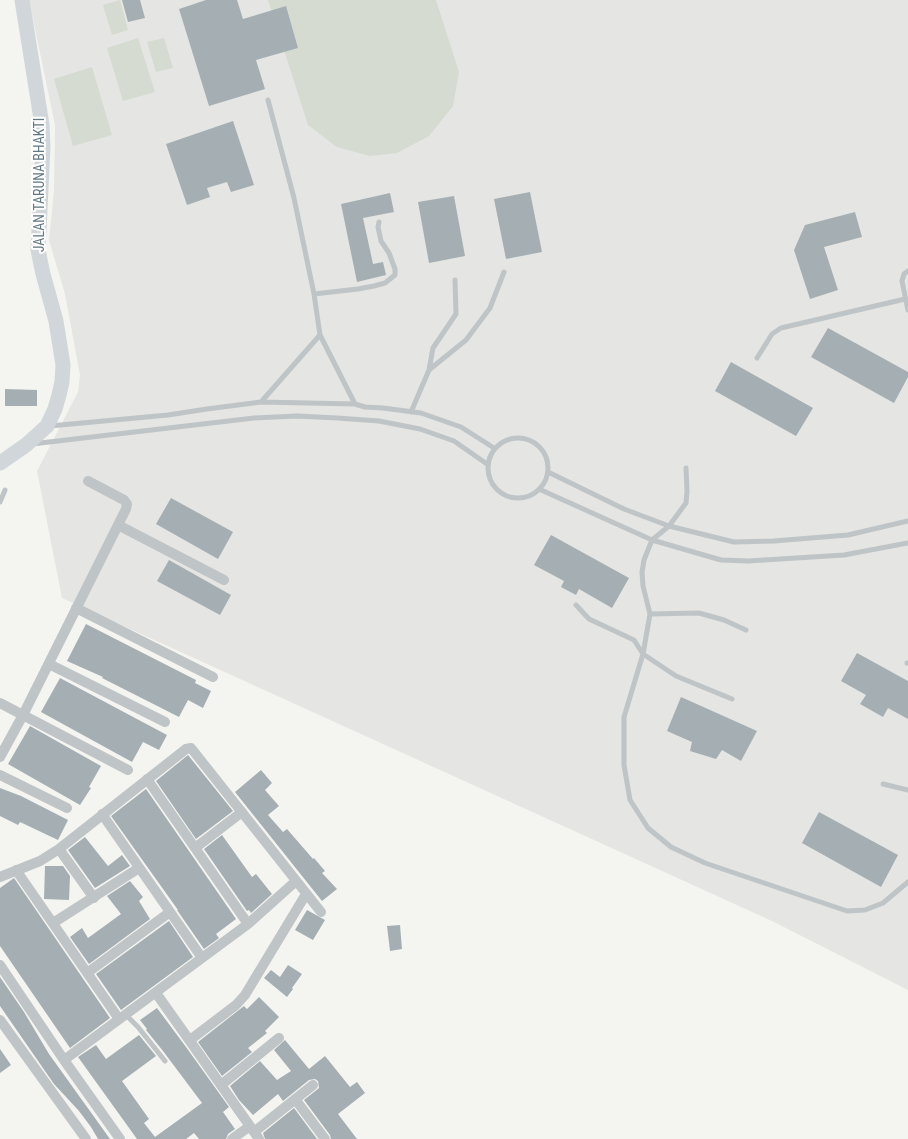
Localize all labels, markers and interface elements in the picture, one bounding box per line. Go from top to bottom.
street label: JALAN TARUNA BHAKTI [32,118,48,252]

